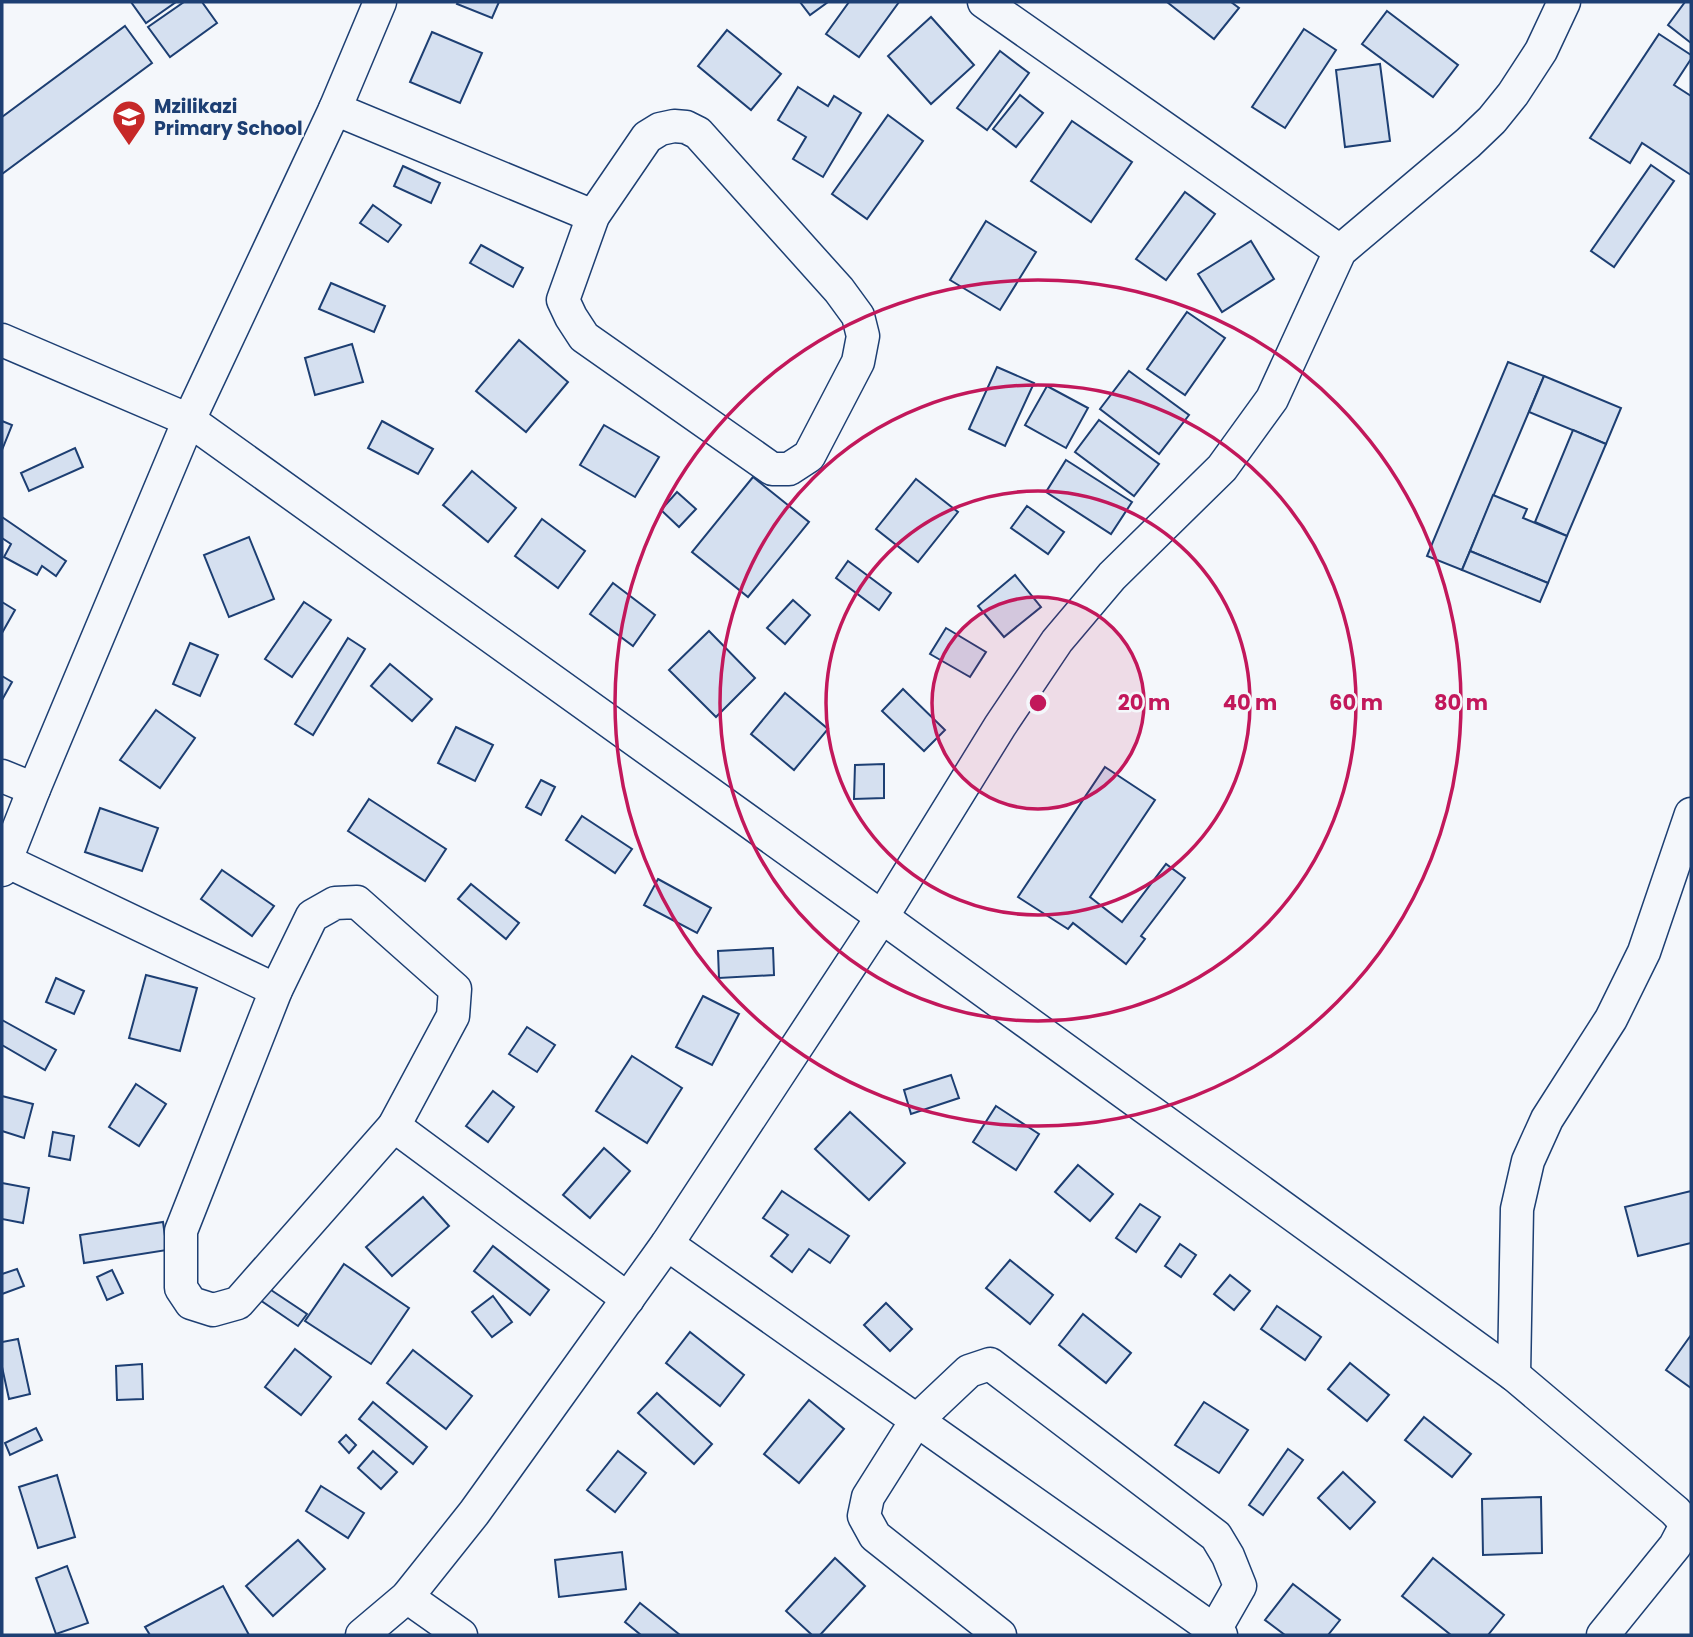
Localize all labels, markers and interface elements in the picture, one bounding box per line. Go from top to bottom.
place label: Mzilikazi Primary School [154,93,303,142]
school or university icon: Mzilikazi Primary School [110,98,148,147]
text: 20 m [1118,688,1170,717]
text: 40 m [1223,688,1277,717]
text: 60 m [1329,688,1383,717]
text: 80 m [1434,688,1488,717]
centre of rings [1026,691,1050,715]

